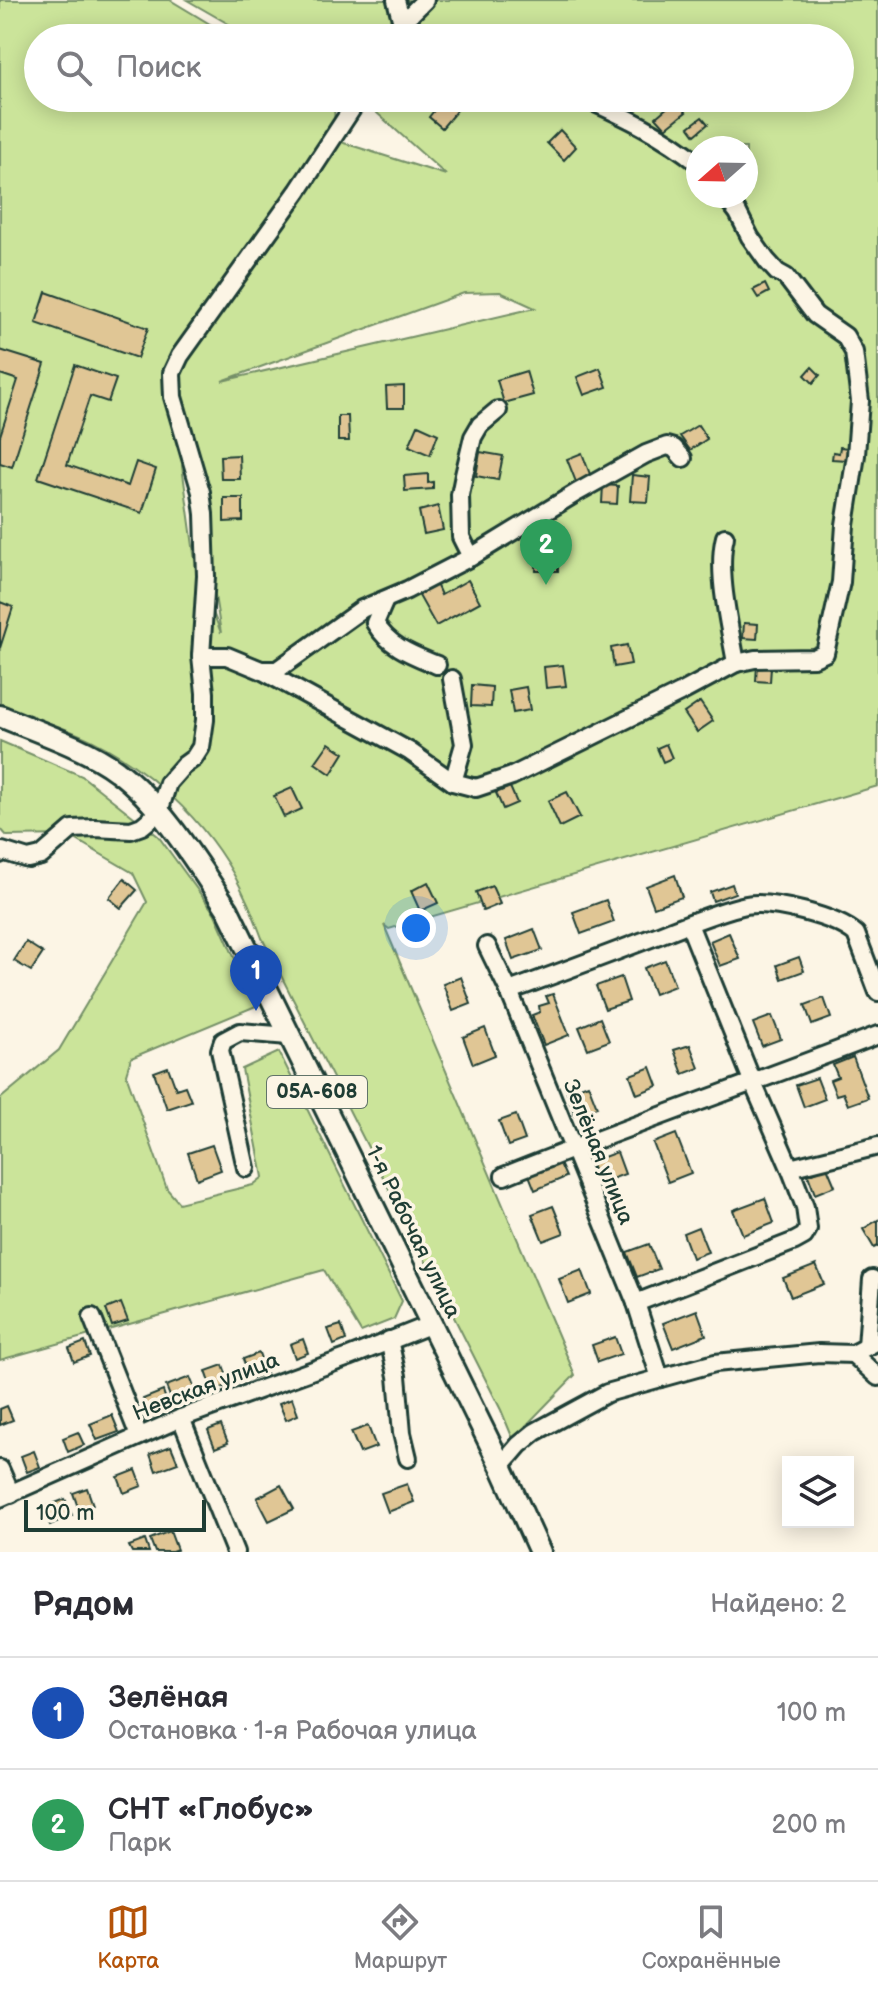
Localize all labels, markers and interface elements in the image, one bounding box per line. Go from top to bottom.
search box [24,24,854,112]
icon: search [52,46,96,90]
text: Поиск [116,50,202,86]
north arrow [686,136,758,208]
pin: 2 [520,519,572,585]
your location [396,908,436,948]
pin: 1 [230,945,282,1011]
street label: Зелёная улица [557,1075,639,1229]
road number: 05А-608 [267,1076,367,1108]
street label: 1-я Рабочая улица [360,1141,466,1323]
street label: Невская улица [129,1347,283,1427]
map controls [782,1456,854,1528]
button: layers [782,1456,854,1528]
scale bar [24,1496,206,1532]
text: 100 m [36,1500,95,1527]
text: Рядом [32,1584,134,1625]
text: Найдено: 2 [710,1589,846,1620]
text: Зелёная [108,1680,229,1716]
text: 1 [53,1698,63,1729]
text: 100 m [777,1698,846,1729]
text: Остановка · 1-я Рабочая улица [108,1716,477,1747]
text: СНТ «Глобус» [108,1792,314,1828]
text: 2 [50,1810,66,1841]
text: 200 m [772,1810,846,1841]
text: Парк [108,1828,171,1859]
tab: Карта [97,1900,159,1975]
tab: Маршрут [354,1900,447,1975]
tab: Сохранённые [642,1900,781,1975]

